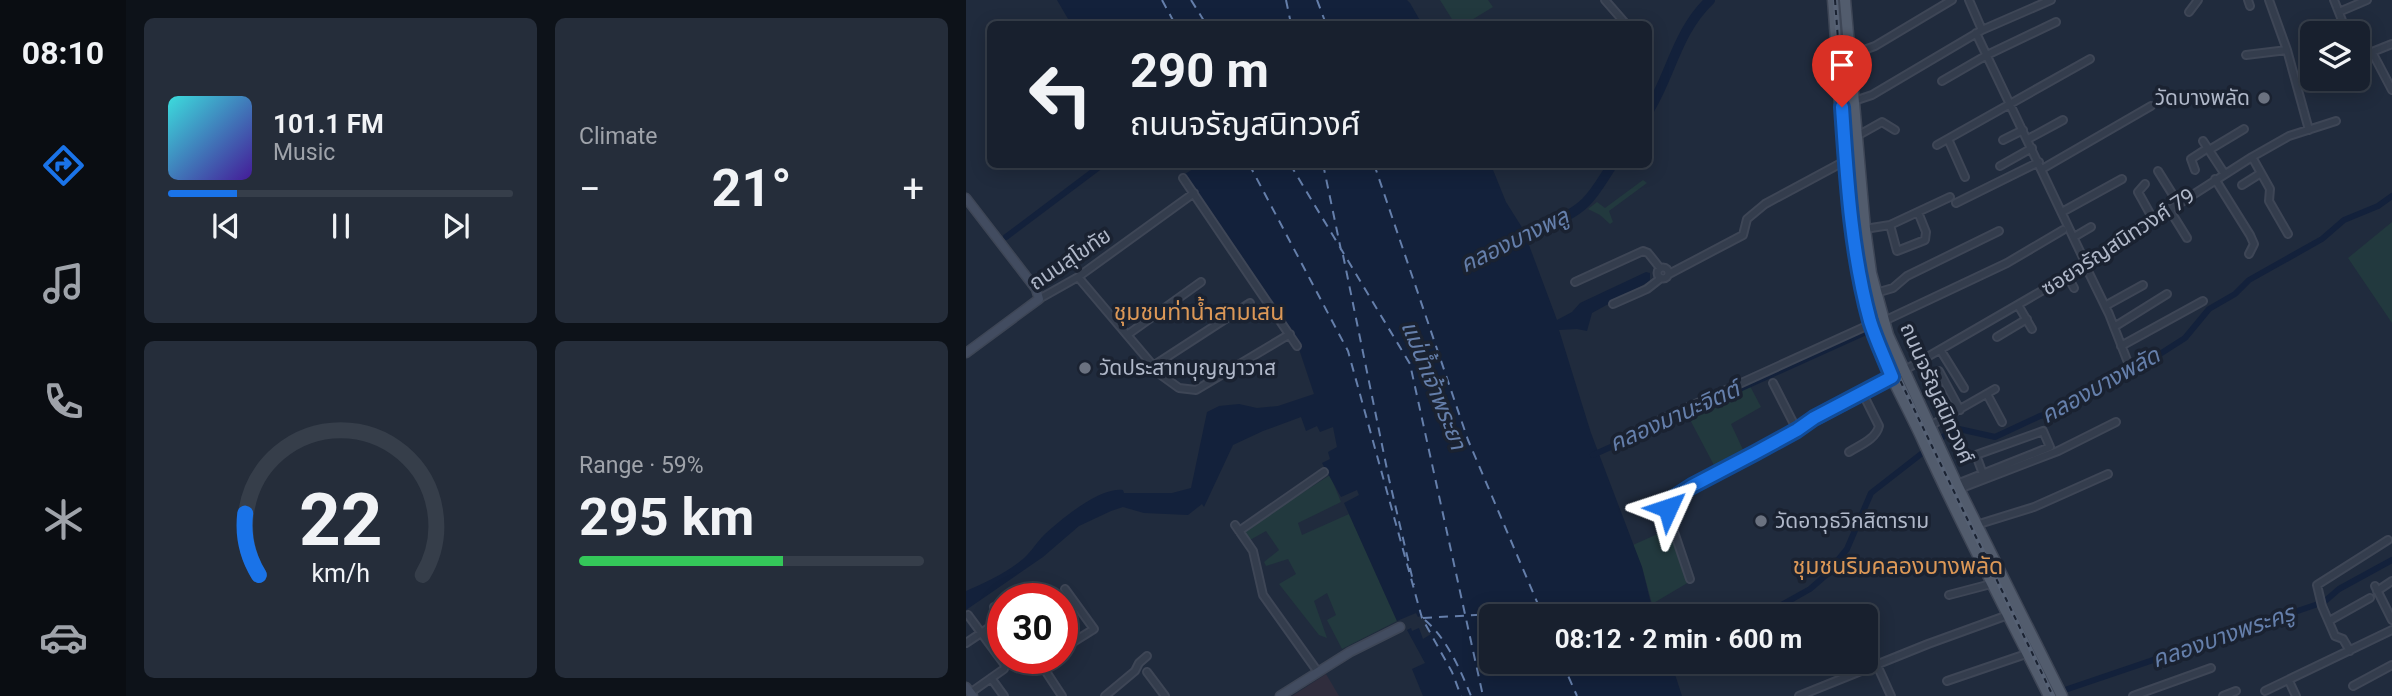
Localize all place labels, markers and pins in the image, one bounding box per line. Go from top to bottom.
pin [1812,35,1872,107]
place label: วัดบางพลัด [2155,86,2250,110]
marker: วัดบางพลัด [2256,90,2272,106]
place label: วัดประสาทบุญญาวาส [1099,356,1276,381]
marker: วัดประสาทบุญญาวาส [1077,360,1093,376]
place label: วัดอาวุธวิกสิตาราม [1775,509,1929,534]
marker: วัดอาวุธวิกสิตาราม [1753,513,1769,529]

